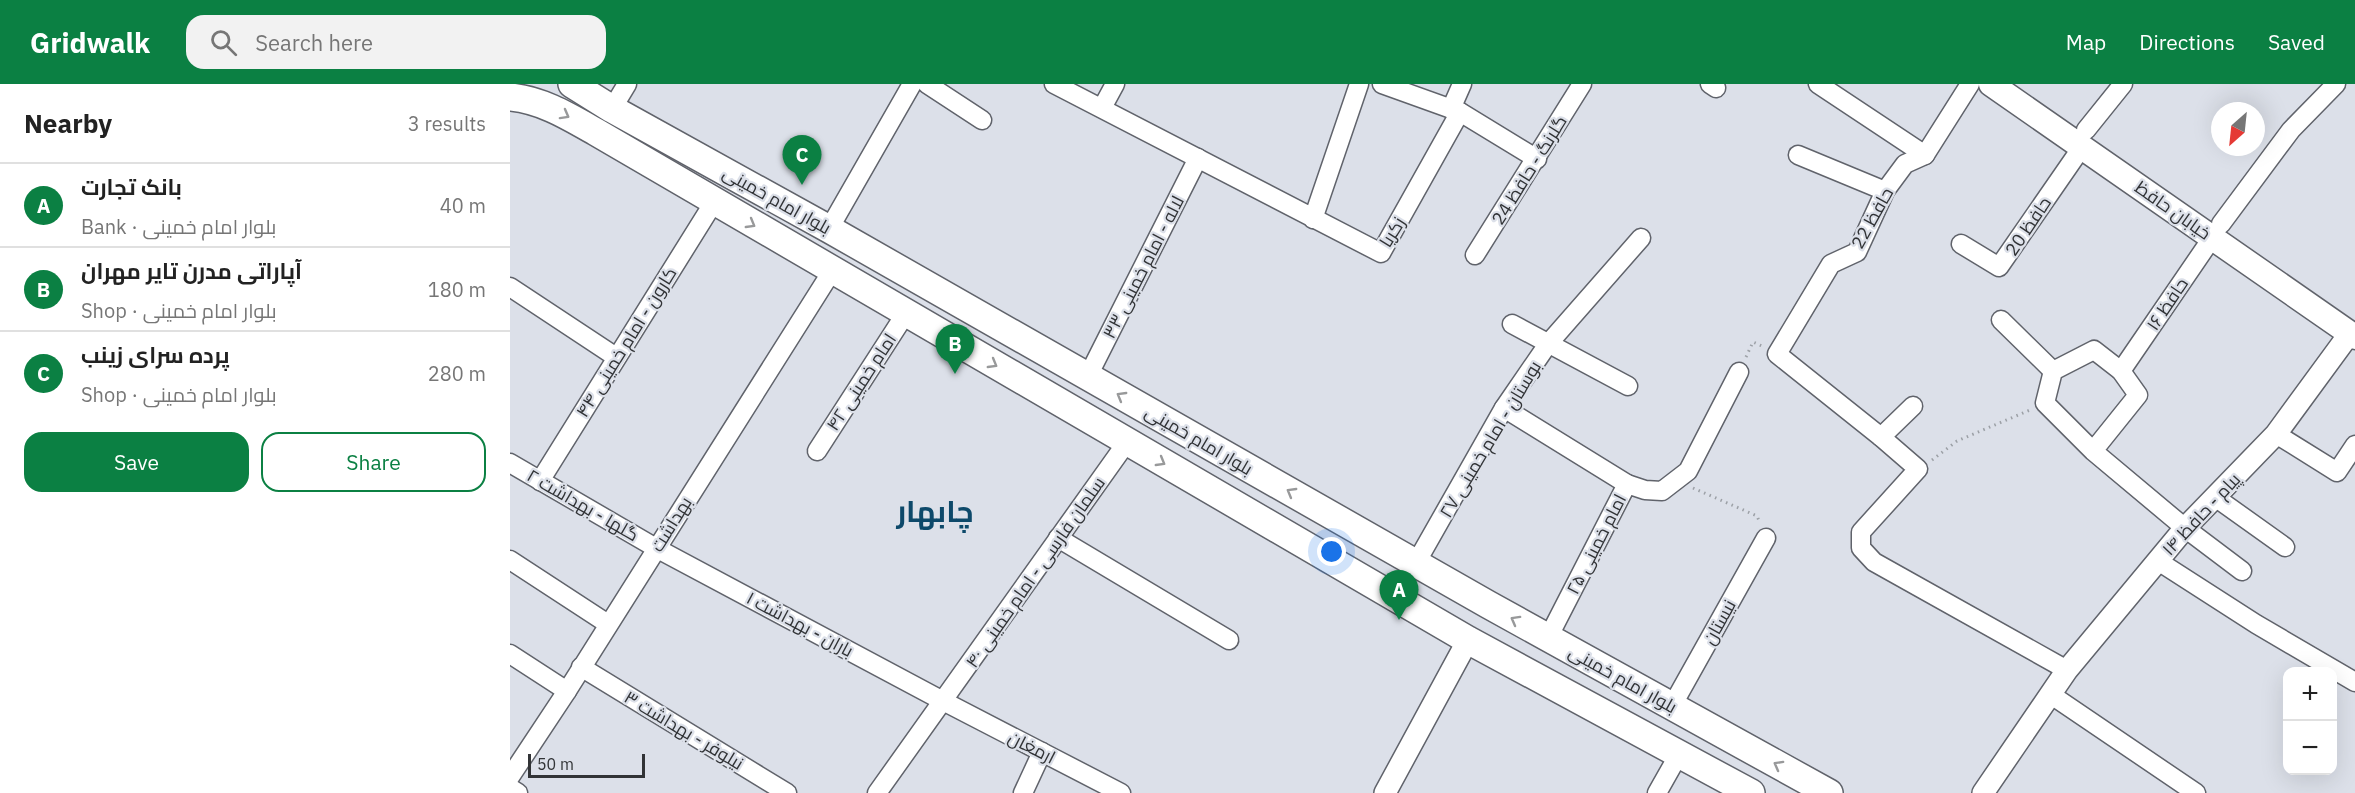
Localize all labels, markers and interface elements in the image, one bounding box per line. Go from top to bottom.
search box [186,15,606,69]
text: Gridwalk [30,24,150,61]
icon: search [207,26,240,59]
text: Search here [255,28,373,57]
text: Map [2066,28,2106,56]
text: Directions [2139,28,2235,56]
text: Saved [2268,28,2325,56]
north arrow [2211,102,2265,156]
text: Nearby [24,106,112,140]
one-way arrow [559,108,569,119]
text: 3 results [408,110,486,137]
street label: گلرنگ - حافظ 24 [1486,111,1572,229]
pin: C [782,135,822,185]
street label: بلوار امام خمینی [718,161,835,240]
text: بانک تجارت [81,172,182,201]
street label: خیابان حافظ [2131,175,2215,245]
street label: حافظ 22 [1846,183,1898,253]
text: A [37,192,50,219]
text: 40 m [440,192,486,219]
street label: لاله - امام خمینی ۳۳ [1097,192,1190,343]
street label: حافظ 20 [2000,192,2056,260]
text: Bank · بلوار امام خمینی [81,213,276,240]
street label: زکریا [1374,213,1410,251]
one-way arrow [745,217,755,228]
text: آپاراتی مدرن تایر مهران [81,256,302,285]
street label: کارون - امام خمینی ۴۴ [570,263,682,422]
street label: حافظ ۱۶ [2141,273,2193,335]
text: B [37,276,50,303]
text: 180 m [428,276,486,303]
text: Shop · بلوار امام خمینی [81,297,277,324]
pin: B [936,324,974,374]
street label: امام خمینی ۴۲ [821,329,902,436]
text: پرده سرای زینب [81,340,230,369]
street label: بوستان - امام خمینی ۲۷ [1434,356,1547,522]
one-way arrow [987,357,997,368]
text: C [37,360,50,387]
text: 280 m [428,360,486,387]
text: Shop · بلوار امام خمینی [81,381,277,408]
one-way arrow [1117,391,1127,403]
street label: بلوار امام خمینی [1141,400,1257,481]
button: Save [24,432,249,492]
button: Share [261,432,486,492]
one-way arrow [1155,455,1165,466]
street label: گلها - بهداشت ۲ [523,464,643,546]
street label: پیام - حافظ ۱۴ [2157,468,2246,561]
street label: سلمان فارسی - امام خمینی ۴۰ [960,472,1111,673]
one-way arrow [1287,488,1297,499]
street label: امام خمینی ۲۵ [1561,490,1632,598]
district label: چابهار [895,491,974,533]
street label: بهداشت [645,492,697,556]
your location [1317,537,1346,566]
pin: A [1380,570,1418,620]
street label: باران - بهداشت ۱ [743,586,857,662]
street label: نیستان [1697,595,1741,649]
one-way arrow [1511,615,1521,627]
street label: بلوار امام خمینی [1564,640,1681,719]
map controls [2283,667,2337,775]
button: + [2283,667,2337,721]
street label: نیلوفر - بهداشت ۳ [620,685,748,775]
button: − [2283,721,2337,775]
street label: ارمغان [1005,725,1059,769]
scale bar [528,751,645,778]
text: 50 m [537,754,574,774]
one-way arrow [1773,761,1784,772]

